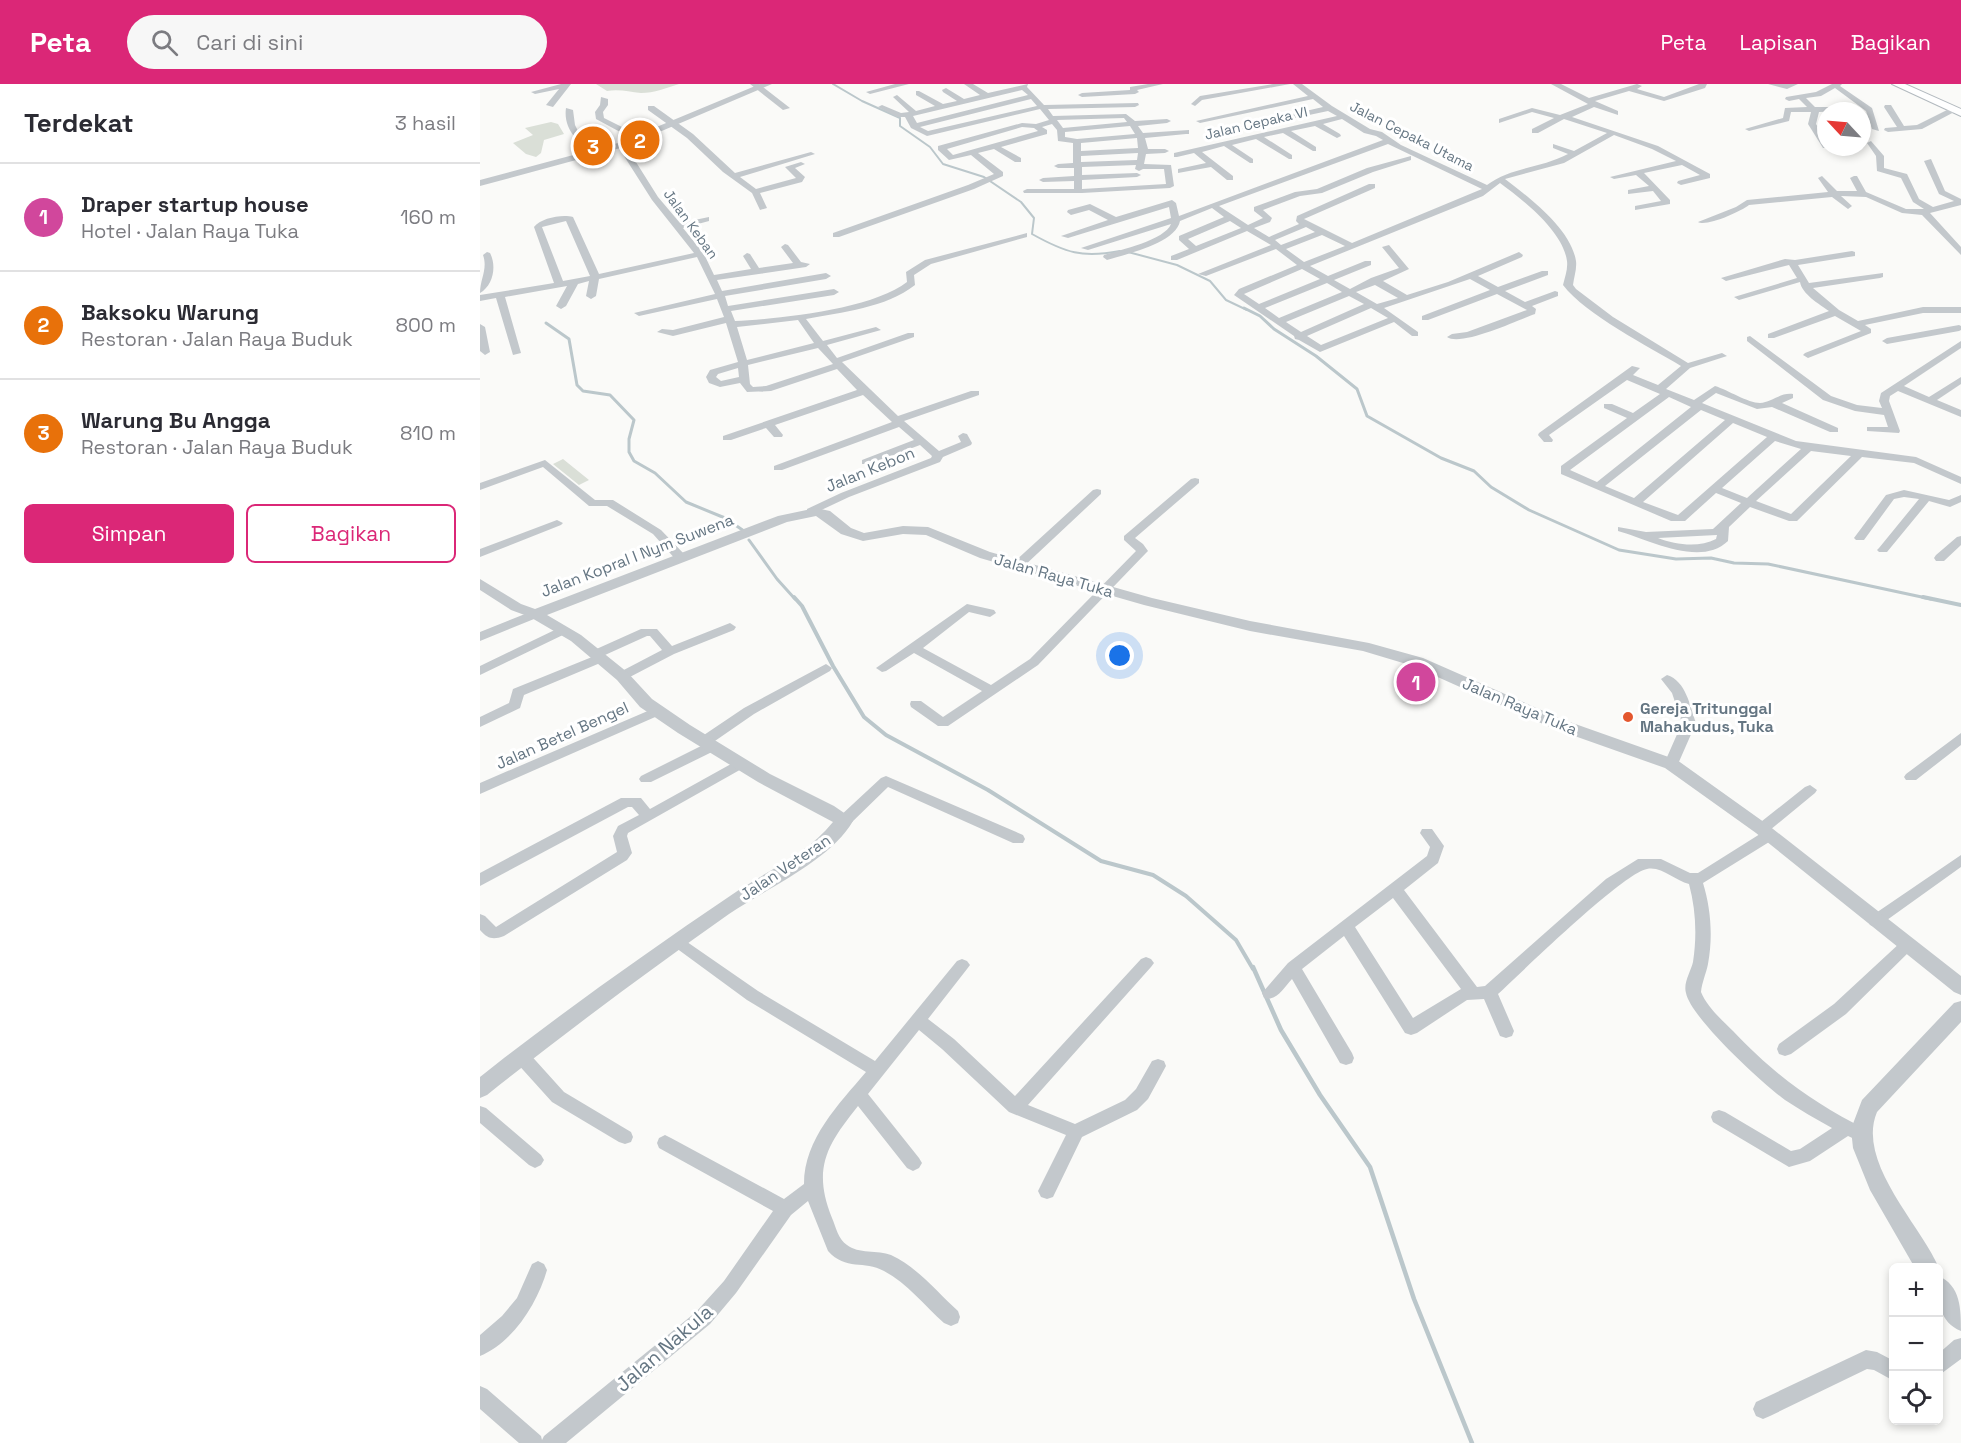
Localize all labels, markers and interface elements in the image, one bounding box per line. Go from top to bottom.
search box [127,15,547,69]
text: Peta [30,24,91,60]
icon: search [148,26,181,59]
text: Cari di sini [196,28,303,56]
text: Peta [1661,29,1707,56]
text: Lapisan [1740,29,1818,56]
text: Bagikan [1851,29,1931,56]
street label: Jalan Cepaka Utama [1347,97,1477,175]
street label: Jalan Cepaka VI [1203,102,1309,144]
north arrow [1817,102,1871,156]
text: Terdekat [24,106,134,140]
text: 3 hasil [395,110,456,136]
pin: 2 [620,118,660,162]
pin: 3 [574,124,612,168]
street label: Jalan Keban [660,186,722,262]
text: Draper startup house [81,190,309,218]
text: 1 [39,204,48,230]
text: 160 m [400,204,456,230]
text: Hotel · Jalan Raya Tuka [81,218,299,244]
text: Baksoku Warung [81,298,259,326]
text: 2 [38,312,49,338]
text: 800 m [396,312,456,338]
text: Restoran · Jalan Raya Buduk [81,326,353,352]
text: Warung Bu Angga [81,406,271,434]
text: 3 [37,420,50,446]
text: 810 m [400,420,456,446]
text: Restoran · Jalan Raya Buduk [81,434,353,460]
street label: Jalan Kebon [823,442,918,497]
button: Simpan [24,504,234,563]
button: Bagikan [246,504,456,563]
street label: Jalan Kopral I Nym Suwena [538,509,737,602]
street label: Jalan Raya Tuka [992,548,1116,602]
your location [1105,641,1134,670]
pin: 1 [1396,660,1436,704]
street label: Jalan Raya Tuka [1459,673,1580,740]
street label: Jalan Betel Bengel [493,697,632,774]
place label: Gereja Tritunggal Mahakudus, Tuka [1640,698,1774,737]
marker: Gereja Tritunggal Mahakudus, Tuka [1621,710,1635,724]
street label: Jalan Veteran [736,829,835,905]
map controls [1889,1263,1943,1425]
button: + [1889,1263,1943,1317]
street label: Jalan Nakula [610,1299,718,1397]
button: − [1889,1317,1943,1371]
button: locate [1889,1371,1943,1425]

